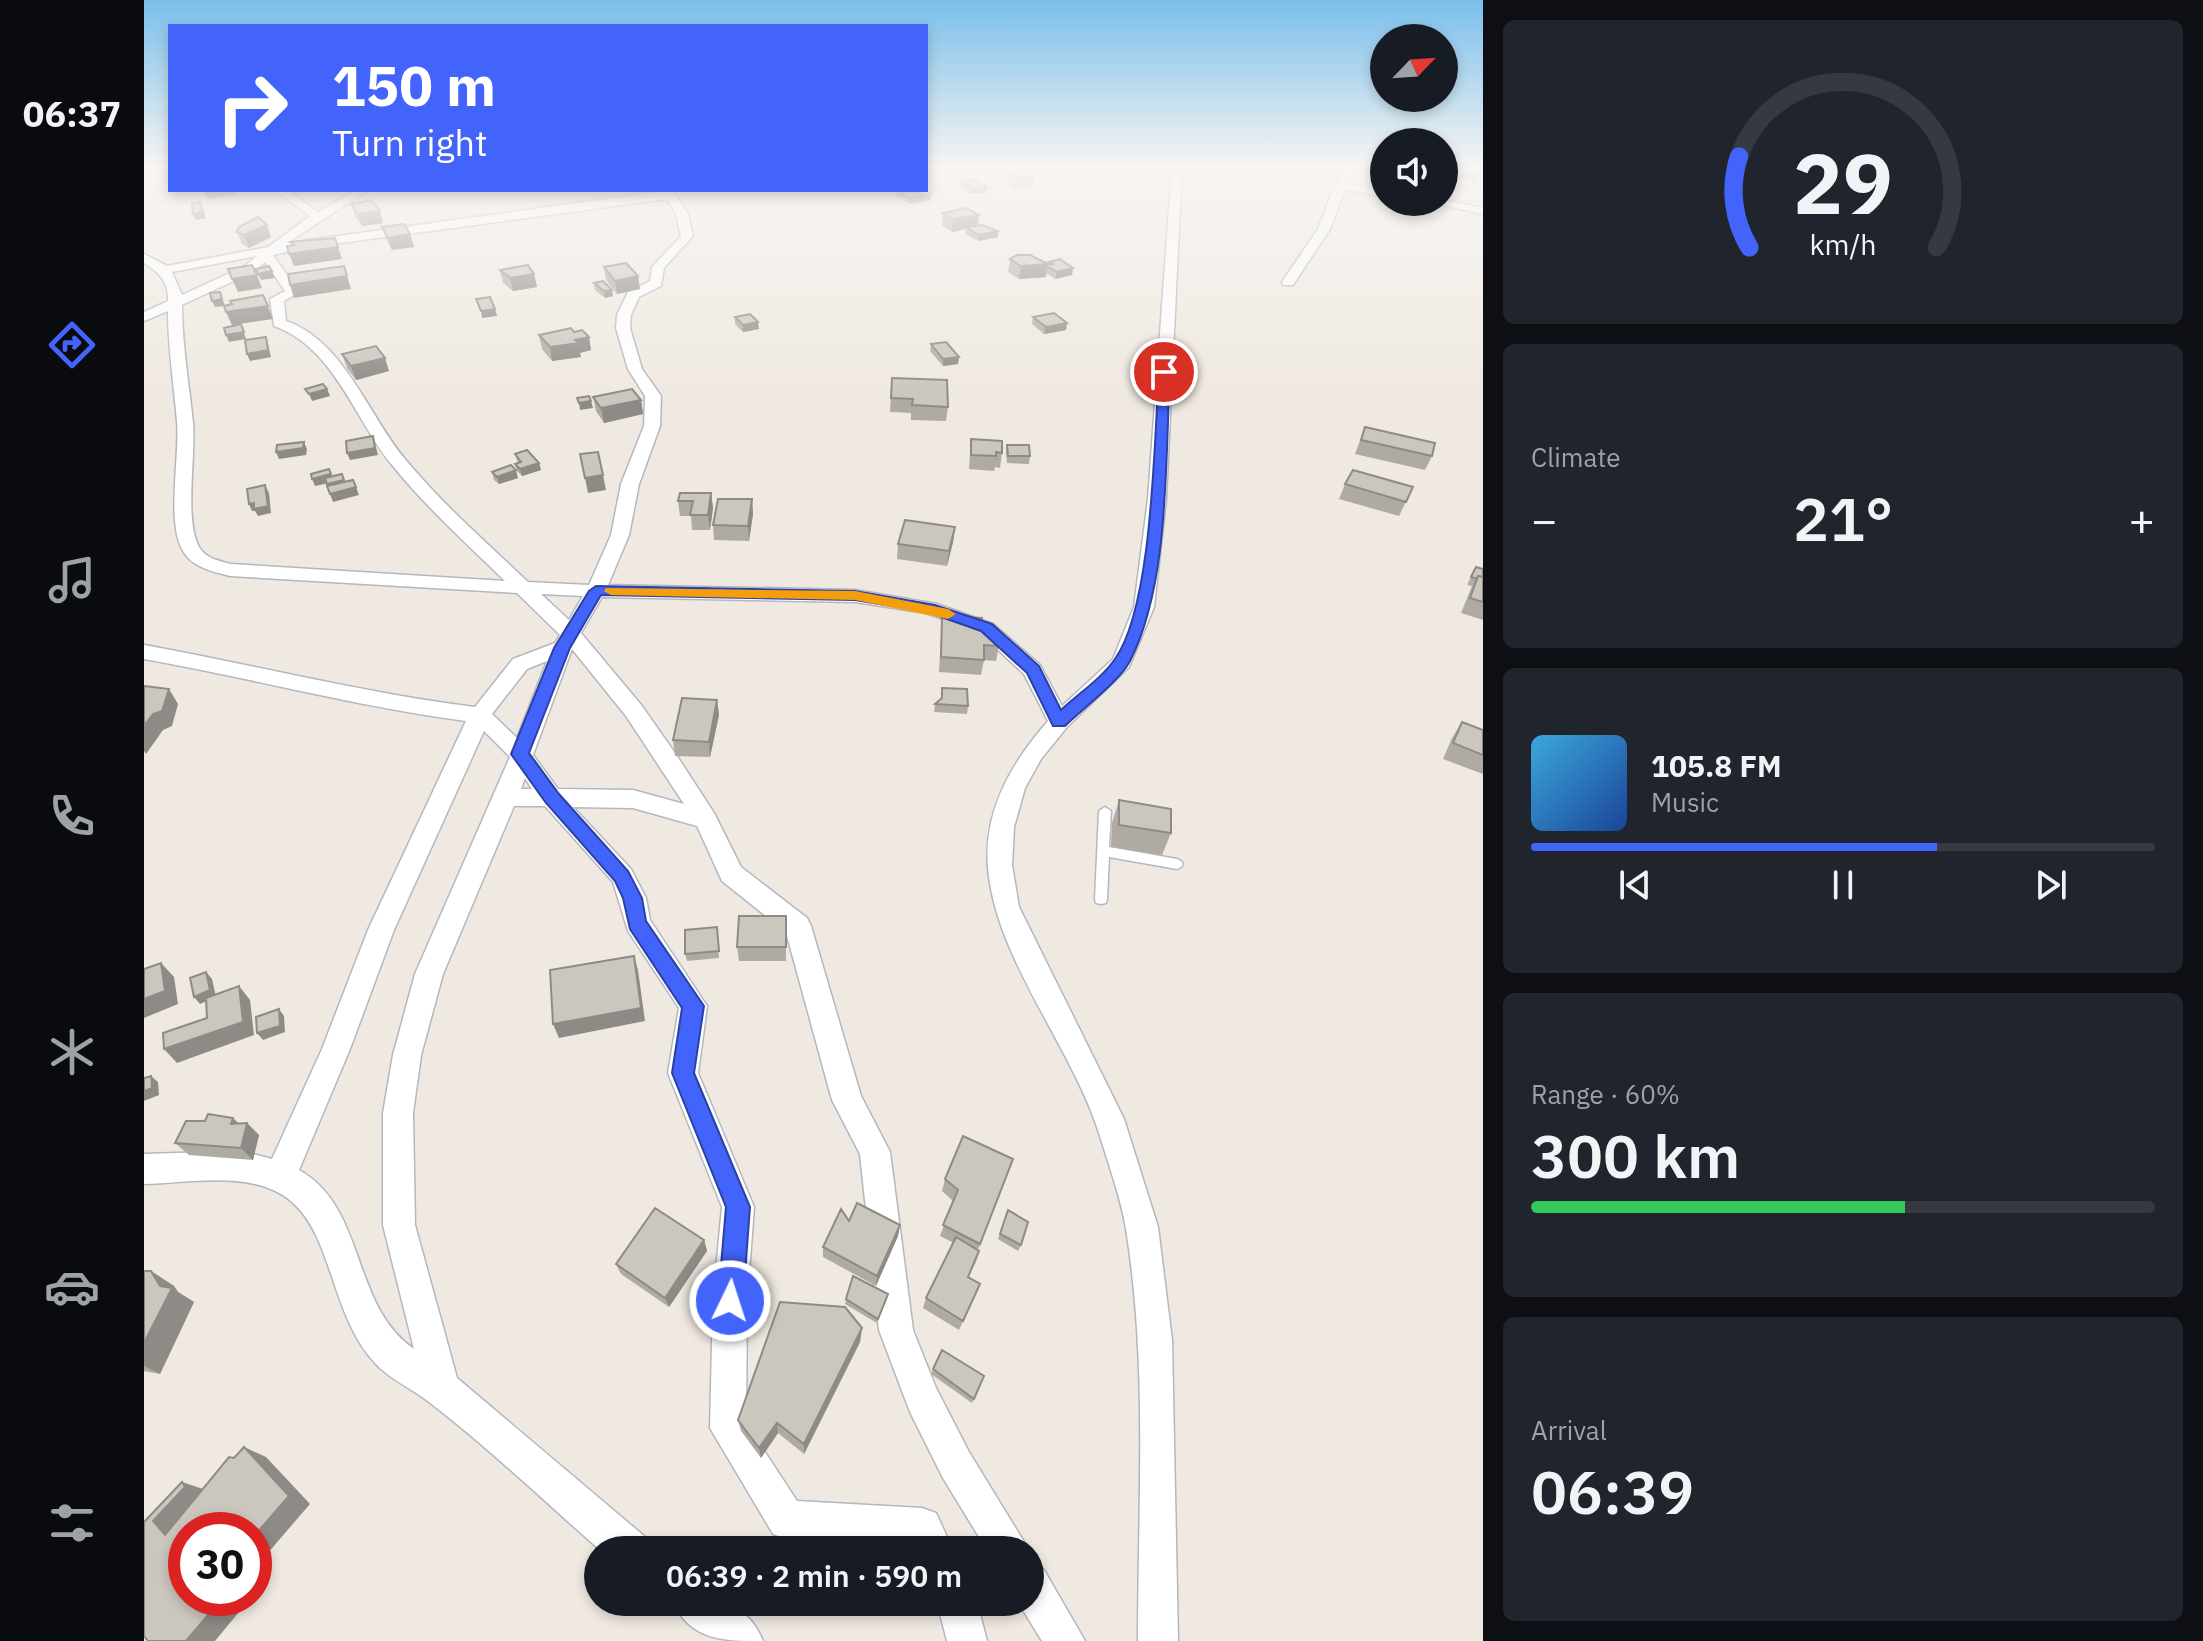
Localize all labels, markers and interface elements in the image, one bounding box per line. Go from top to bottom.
north arrow [1370,24,1458,112]
map controls [1370,24,1458,216]
text: 150 m [332,49,496,121]
icon: right [200,56,304,160]
text: 06:37 [23,90,121,137]
text: Turn right [332,119,488,166]
button: sound [1370,128,1458,216]
text: 29 [1793,129,1893,237]
text: km/h [1809,226,1877,263]
icon: directions [44,317,100,373]
pin [1130,338,1198,406]
icon: arrive [1142,350,1186,394]
text: Climate [1531,440,1621,474]
text: 21° [1793,479,1893,558]
text: − [1531,491,1557,548]
text: + [2129,491,2155,548]
icon: music [44,552,100,608]
text: 105.8 FM [1651,746,1782,785]
text: Music [1651,785,1719,819]
icon: phone [44,788,100,844]
icon: previous [1613,863,1657,907]
icon: pause [1821,863,1865,907]
icon: next [2029,863,2073,907]
icon: climate [44,1024,100,1080]
text: Range · 60% [1531,1077,1680,1111]
text: 300 km [1531,1116,1740,1195]
icon: car [44,1259,100,1315]
position arrow [688,1259,772,1343]
text: Arrival [1531,1413,1607,1447]
text: 06:39 [1531,1452,1694,1531]
icon: filters [44,1495,100,1551]
speed limit sign: 30 [168,1512,272,1616]
text: 06:39 · 2 min · 590 m [666,1556,962,1595]

